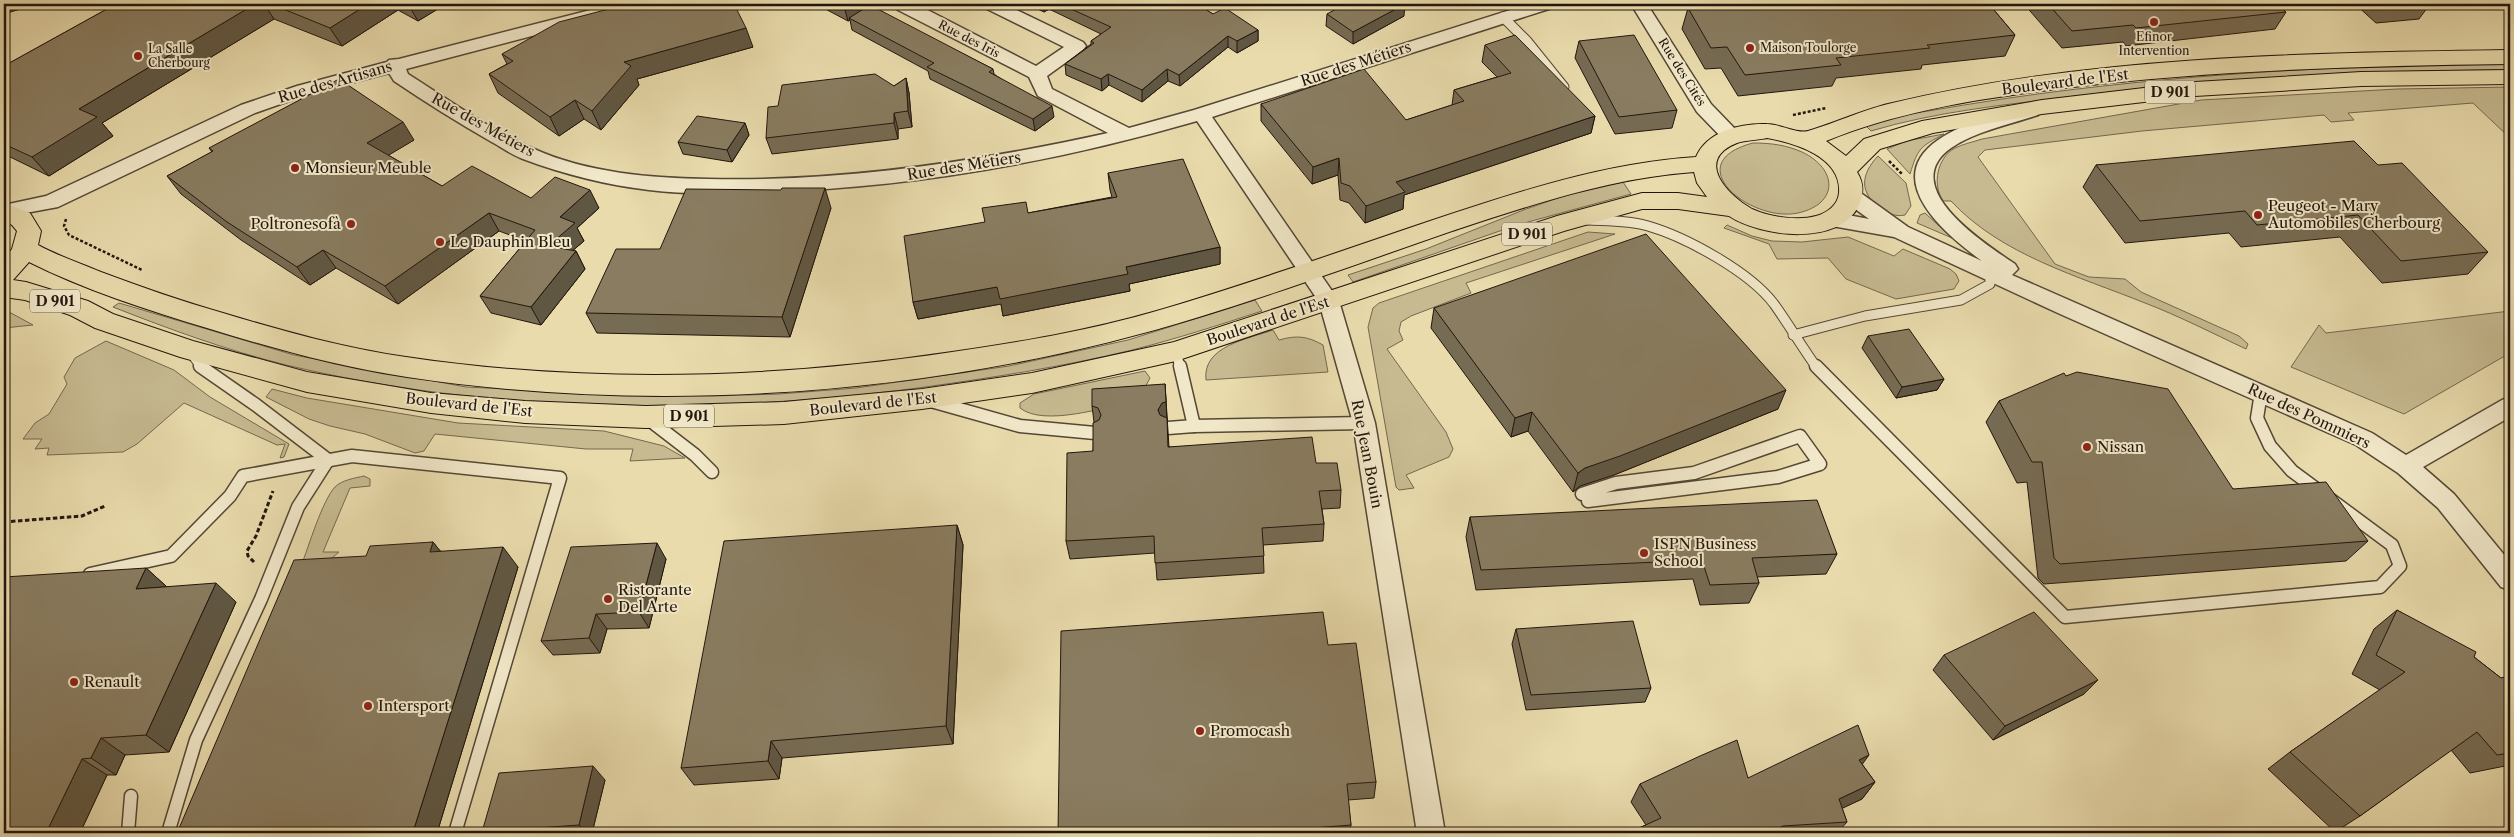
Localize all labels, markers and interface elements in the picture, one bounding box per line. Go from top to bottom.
marker: Efinor Intervention [2148,16,2160,28]
street label: Rue des Iris [936,17,1002,60]
place label: Efinor Intervention [2118,29,2190,58]
street label: Rue des Cités [1655,35,1709,109]
street label: Rue des Métiers [1298,37,1413,90]
place label: Maison Toulorge [1760,40,1857,55]
place label: La Salle Cherbourg [148,41,211,70]
marker: Maison Toulorge [1744,42,1756,54]
marker: La Salle Cherbourg [132,50,144,62]
street label: Rue des Artisans [276,56,394,107]
street label: Boulevard de l'Est [2000,64,2130,99]
road number: D 901 [2145,80,2195,104]
street label: Rue des Métiers [428,88,538,161]
street label: Rue des Métiers [906,147,1022,184]
place label: Monsieur Meuble [305,158,432,177]
marker: Monsieur Meuble [289,162,301,174]
place label: Peugeot - Mary Automobiles Cherbourg [2267,196,2440,232]
marker: Peugeot - Mary Automobiles Cherbourg [2252,209,2264,221]
place label: Poltronesofà [250,214,341,233]
marker: Poltronesofà [345,218,357,230]
road number: D 901 [1502,222,1552,245]
place label: Le Dauphin Bleu [450,232,571,251]
marker: Le Dauphin Bleu [434,236,446,248]
road number: D 901 [30,290,80,312]
street label: Boulevard de l'Est [1204,292,1332,349]
street label: Rue des Pommiers [2245,379,2374,452]
street label: Boulevard de l'Est [808,387,938,420]
street label: Boulevard de l'Est [405,388,534,421]
street label: Rue Jean Bouin [1348,398,1387,510]
road number: D 901 [664,404,714,428]
place label: Nissan [2097,437,2145,456]
marker: Nissan [2081,441,2093,453]
place label: ISPN Business School [1654,534,1757,570]
marker: ISPN Business School [1638,547,1650,559]
place label: Ristorante Del Arte [618,580,692,616]
marker: Ristorante Del Arte [602,593,614,605]
place label: Renault [84,672,140,691]
marker: Renault [68,676,80,688]
place label: Intersport [378,696,450,715]
marker: Intersport [362,700,374,712]
place label: Promocash [1210,721,1291,740]
marker: Promocash [1194,725,1206,737]

